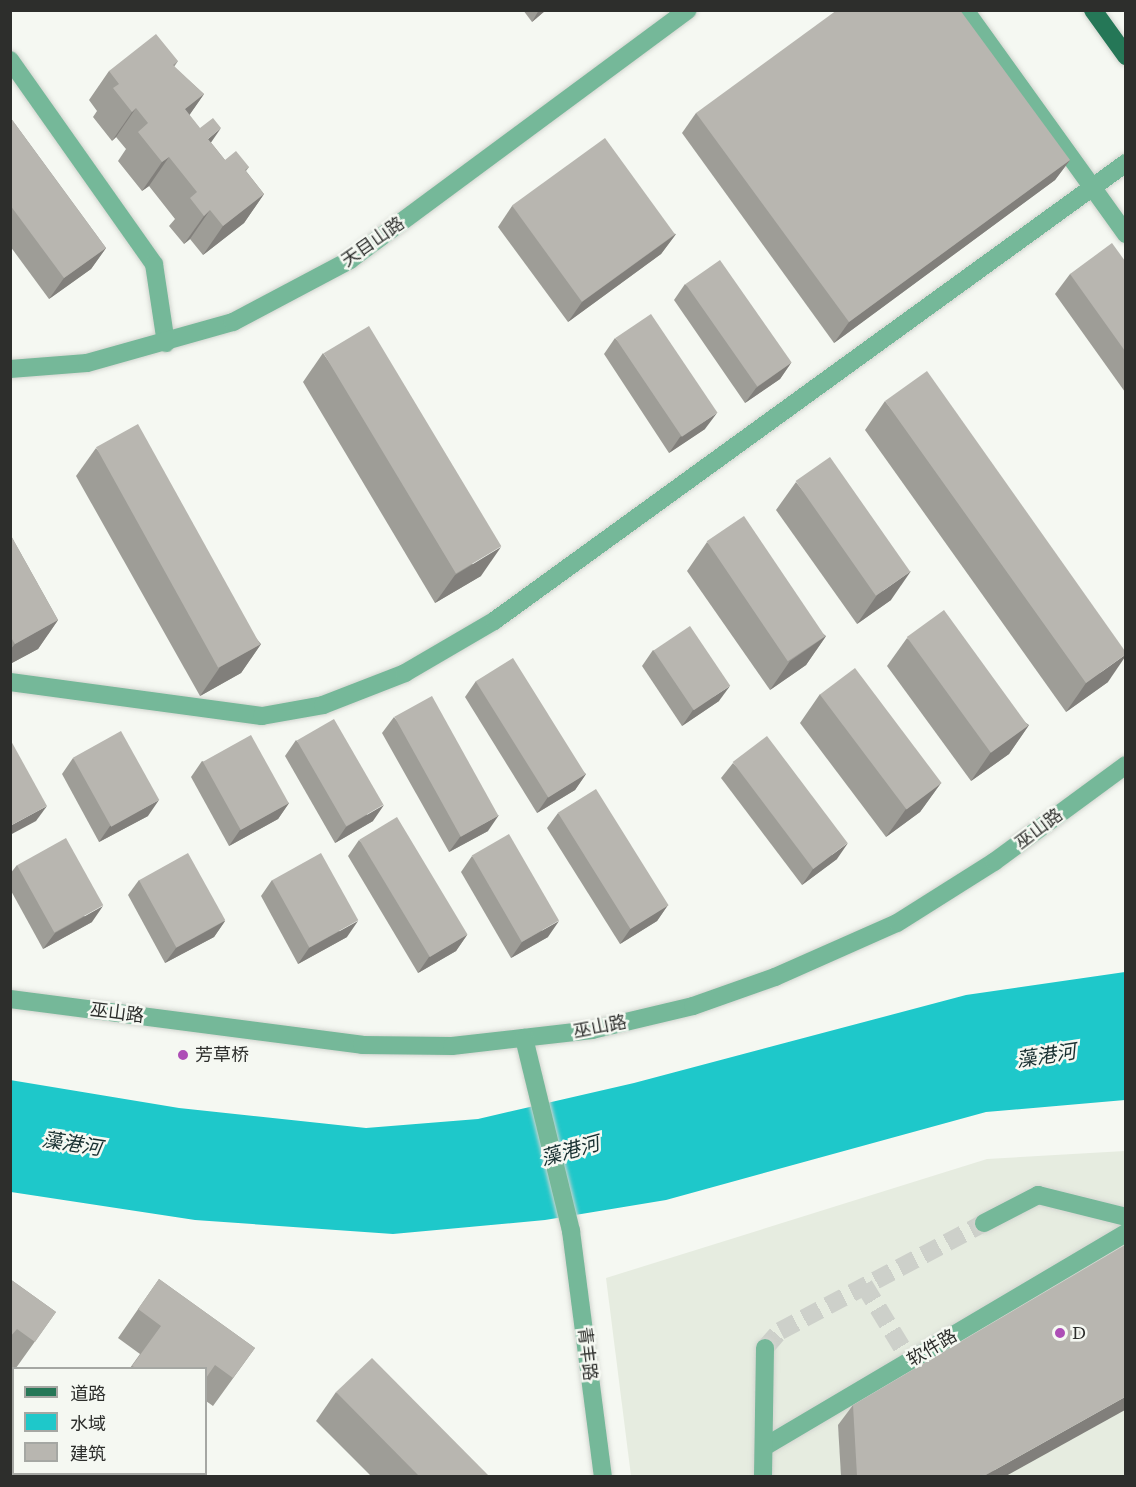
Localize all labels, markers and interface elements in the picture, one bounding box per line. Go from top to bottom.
street label: 天目山路 [337,213,409,271]
street label: 巫山路 [1011,804,1067,854]
street label: 巫山路 [89,999,145,1027]
street label: 巫山路 [571,1011,629,1043]
water label: 藻港河 [1014,1039,1078,1073]
place label: 芳草桥 [195,1044,249,1066]
marker: 芳草桥 [176,1048,190,1062]
water label: 藻港河 [40,1127,104,1161]
water label: 藻港河 [538,1131,602,1171]
place label: D [1072,1322,1086,1344]
street label: 软件路 [903,1325,961,1371]
street label: 青丰路 [573,1326,601,1382]
marker: D [1053,1326,1067,1340]
legend [12,1367,207,1475]
text: 道路 [70,1383,106,1404]
text: 水域 [70,1413,106,1434]
text: 建筑 [70,1443,106,1464]

